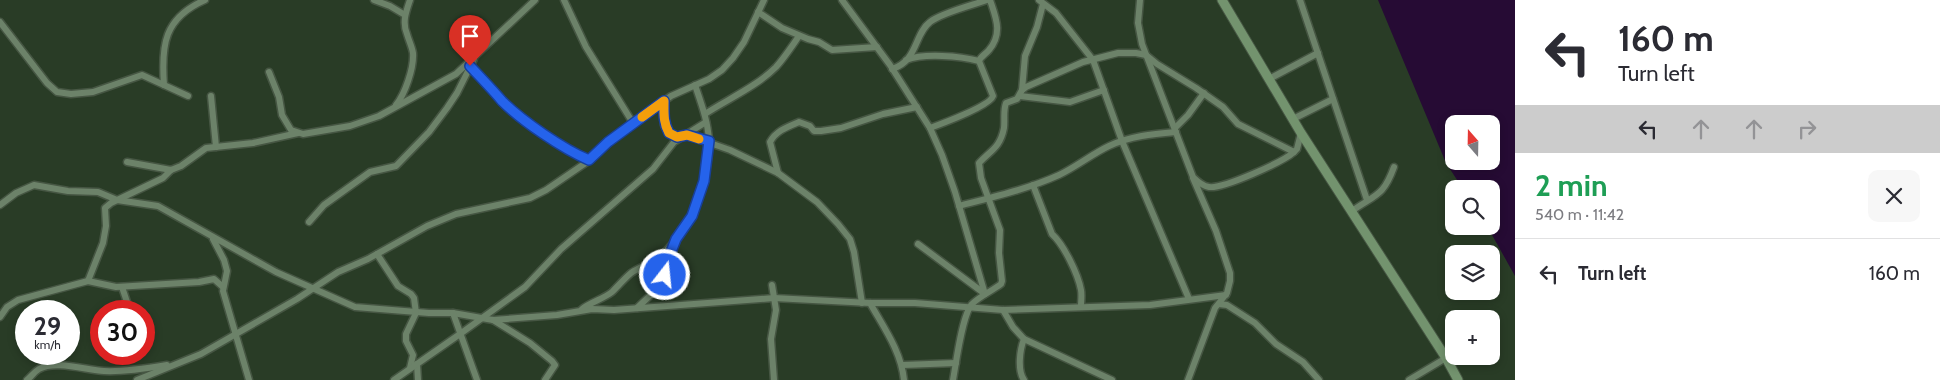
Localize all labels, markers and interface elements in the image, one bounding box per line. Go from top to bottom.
pin [449,15,491,66]
text: 160 m [1618,17,1714,60]
icon: left [1535,20,1600,85]
icon: arrive [456,22,484,50]
text: Turn left [1618,60,1695,87]
north arrow [1445,115,1500,170]
map controls [1445,115,1500,365]
icon: left [1634,115,1662,143]
icon: ahead [1687,115,1715,143]
icon: ahead [1740,115,1768,143]
icon: right [1793,115,1821,143]
text: 2 min [1535,167,1607,204]
button: close [1868,170,1920,222]
button: search [1445,180,1500,235]
text: 540 m · 11:42 [1535,205,1624,224]
button: layers [1445,245,1500,300]
position arrow [638,248,690,300]
icon: left [1535,260,1563,288]
text: Turn left [1578,262,1646,285]
text: 160 m [1869,262,1920,285]
speed limit sign: 30 [90,300,155,365]
button: + [1445,310,1500,365]
text: 29 [34,311,61,341]
text: km/h [34,337,61,352]

